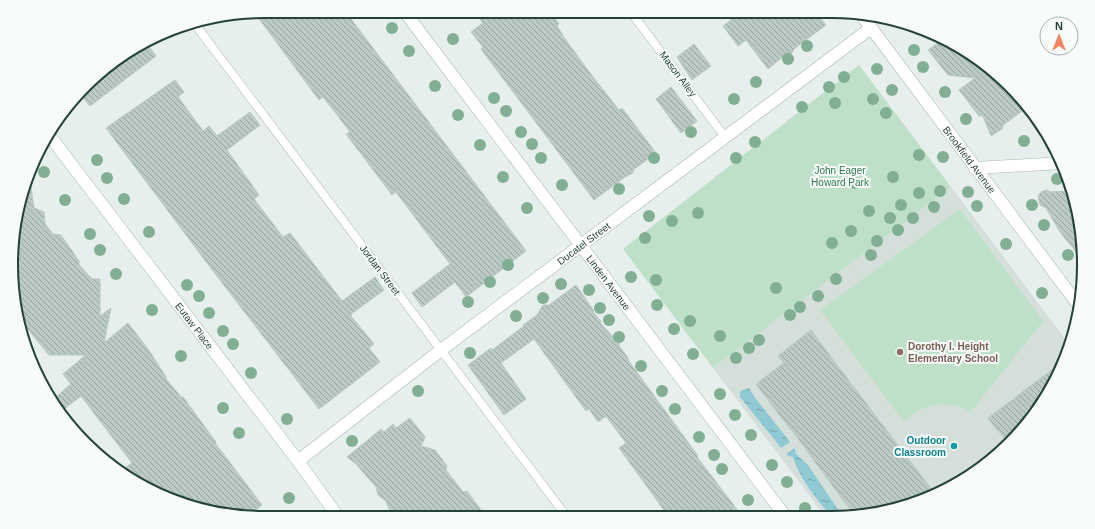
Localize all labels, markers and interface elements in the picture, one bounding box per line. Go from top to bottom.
north arrow [1039,16,1079,56]
text: N [1055,20,1063,32]
street label: Mason Alley [657,49,699,99]
street label: Brookfield Avenue [941,124,998,195]
park label: John Eager Howard Park [811,165,870,188]
street label: Ducatel Street [555,220,612,267]
street label: Jordan Street [358,243,403,297]
street label: Linden Avenue [584,253,633,312]
street label: Eutaw Place [173,300,216,352]
place label: Dorothy I. Height Elementary School [908,341,998,364]
marker: Dorothy I. Height Elementary School [895,347,905,357]
place label: Outdoor Classroom [894,435,946,458]
marker: Outdoor Classroom [949,441,959,451]

